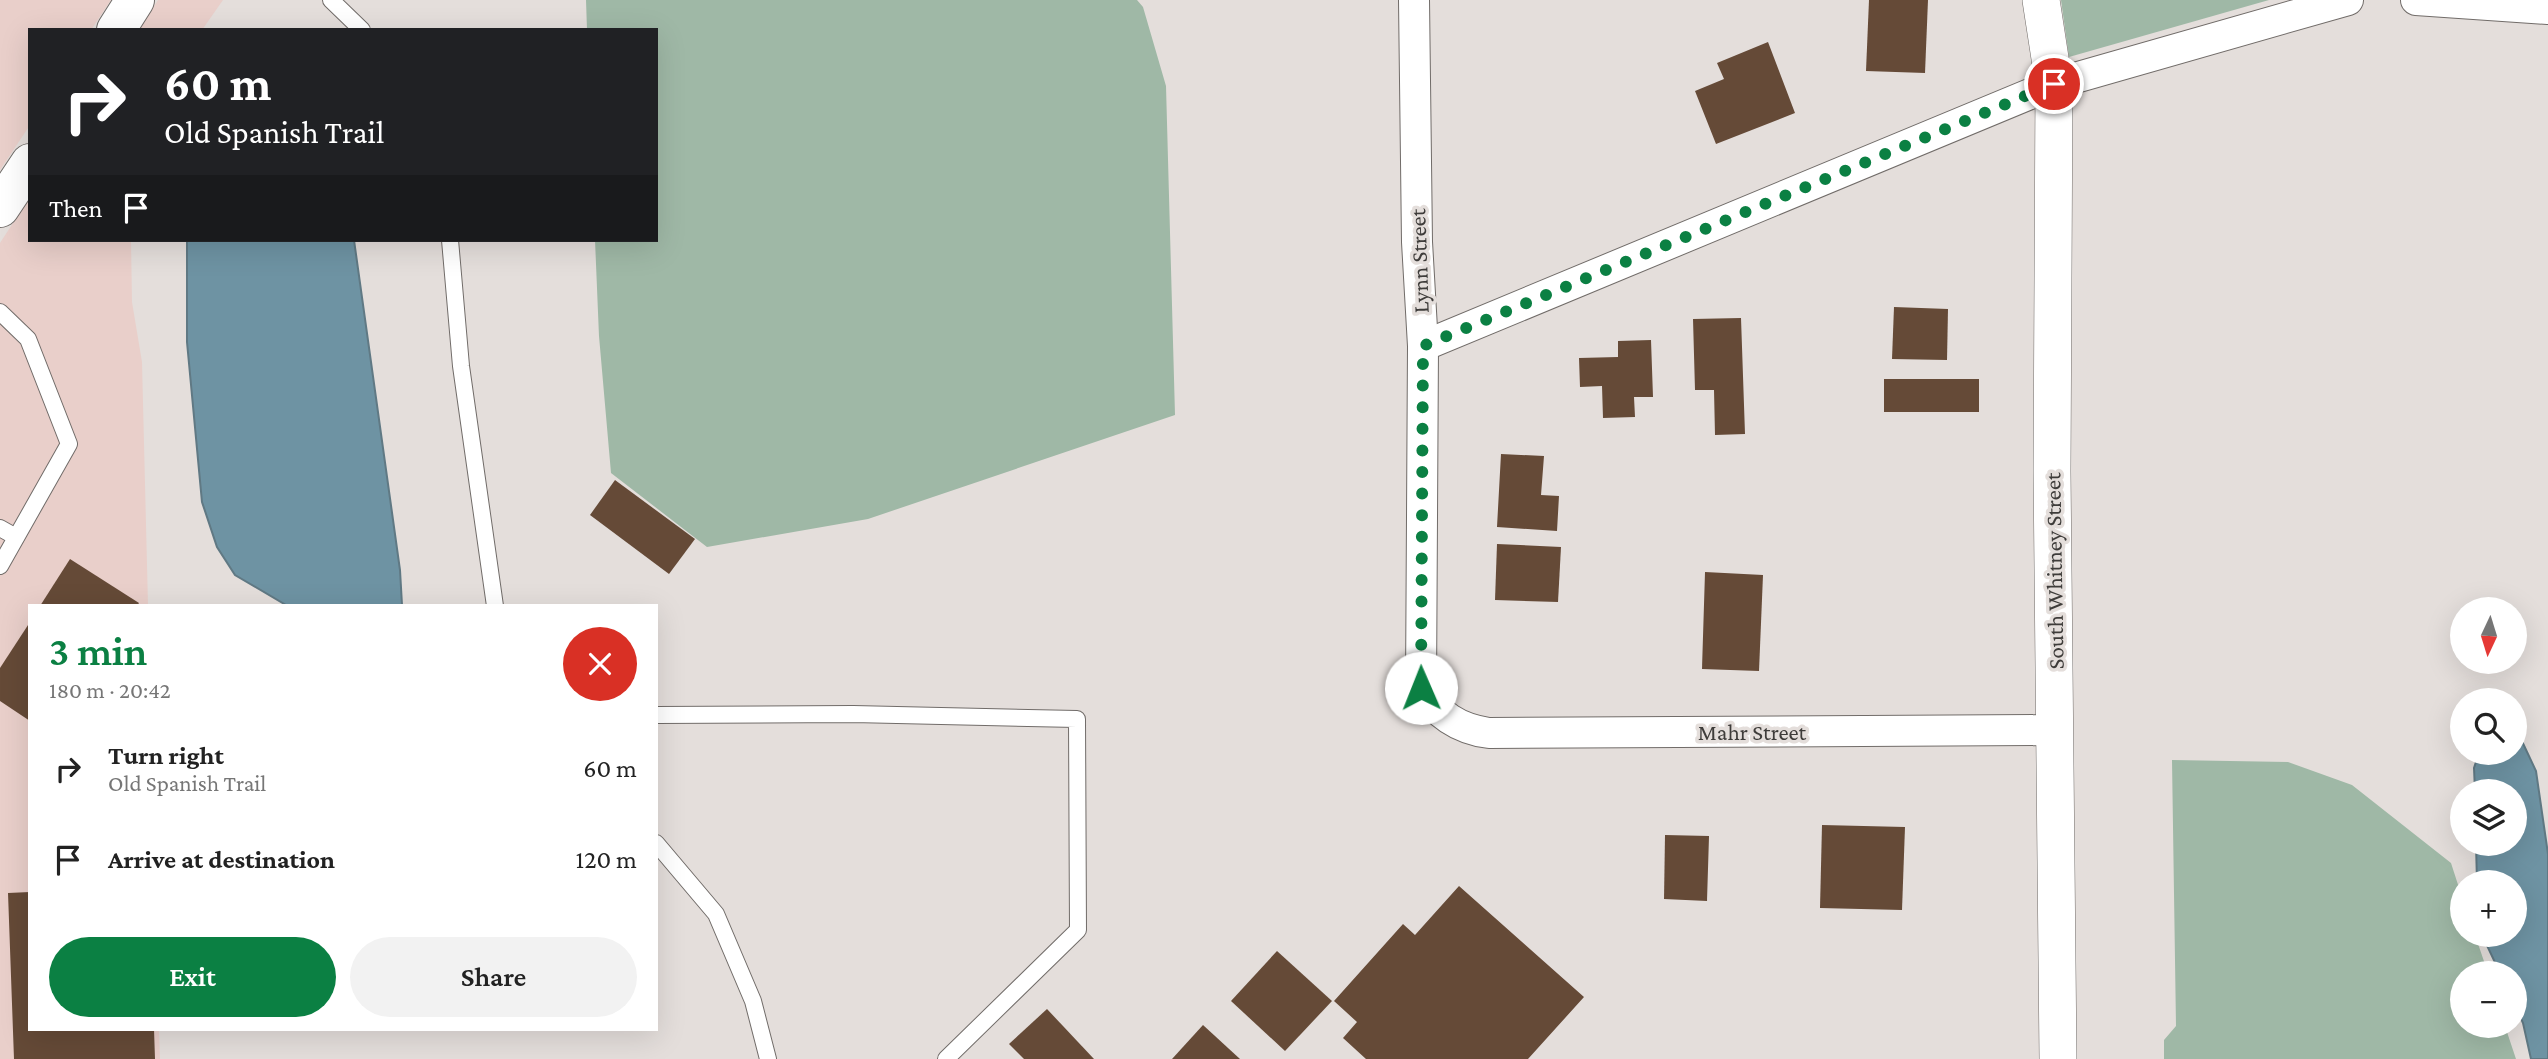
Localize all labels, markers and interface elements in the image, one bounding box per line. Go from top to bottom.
pin [2024,54,2084,114]
icon: right [49,56,140,147]
text: 60 m [164,56,271,111]
icon: arrive [2035,65,2073,103]
text: Old Spanish Trail [164,114,384,150]
icon: arrive [117,189,155,227]
text: Then [49,194,103,223]
street label: Lynn Street [1404,208,1434,314]
street label: South Whitney Street [2039,472,2069,670]
north arrow [2450,597,2527,674]
map controls [2450,597,2527,1038]
text: 3 min [49,627,147,674]
button: close [563,627,637,701]
position arrow [1384,651,1458,725]
text: 180 m · 20:42 [49,677,171,703]
button: search [2450,688,2527,765]
street label: Mahr Street [1698,719,1807,745]
text: Turn right [108,741,224,770]
icon: right [49,750,87,788]
text: 60 m [583,754,637,783]
text: Old Spanish Trail [108,770,266,796]
button: layers [2450,779,2527,856]
icon: arrive [49,841,87,879]
text: Arrive at destination [108,845,335,874]
text: 120 m [576,845,637,874]
button: + [2450,870,2527,947]
button: Exit [49,937,336,1017]
button: Share [350,937,637,1017]
button: − [2450,961,2527,1038]

